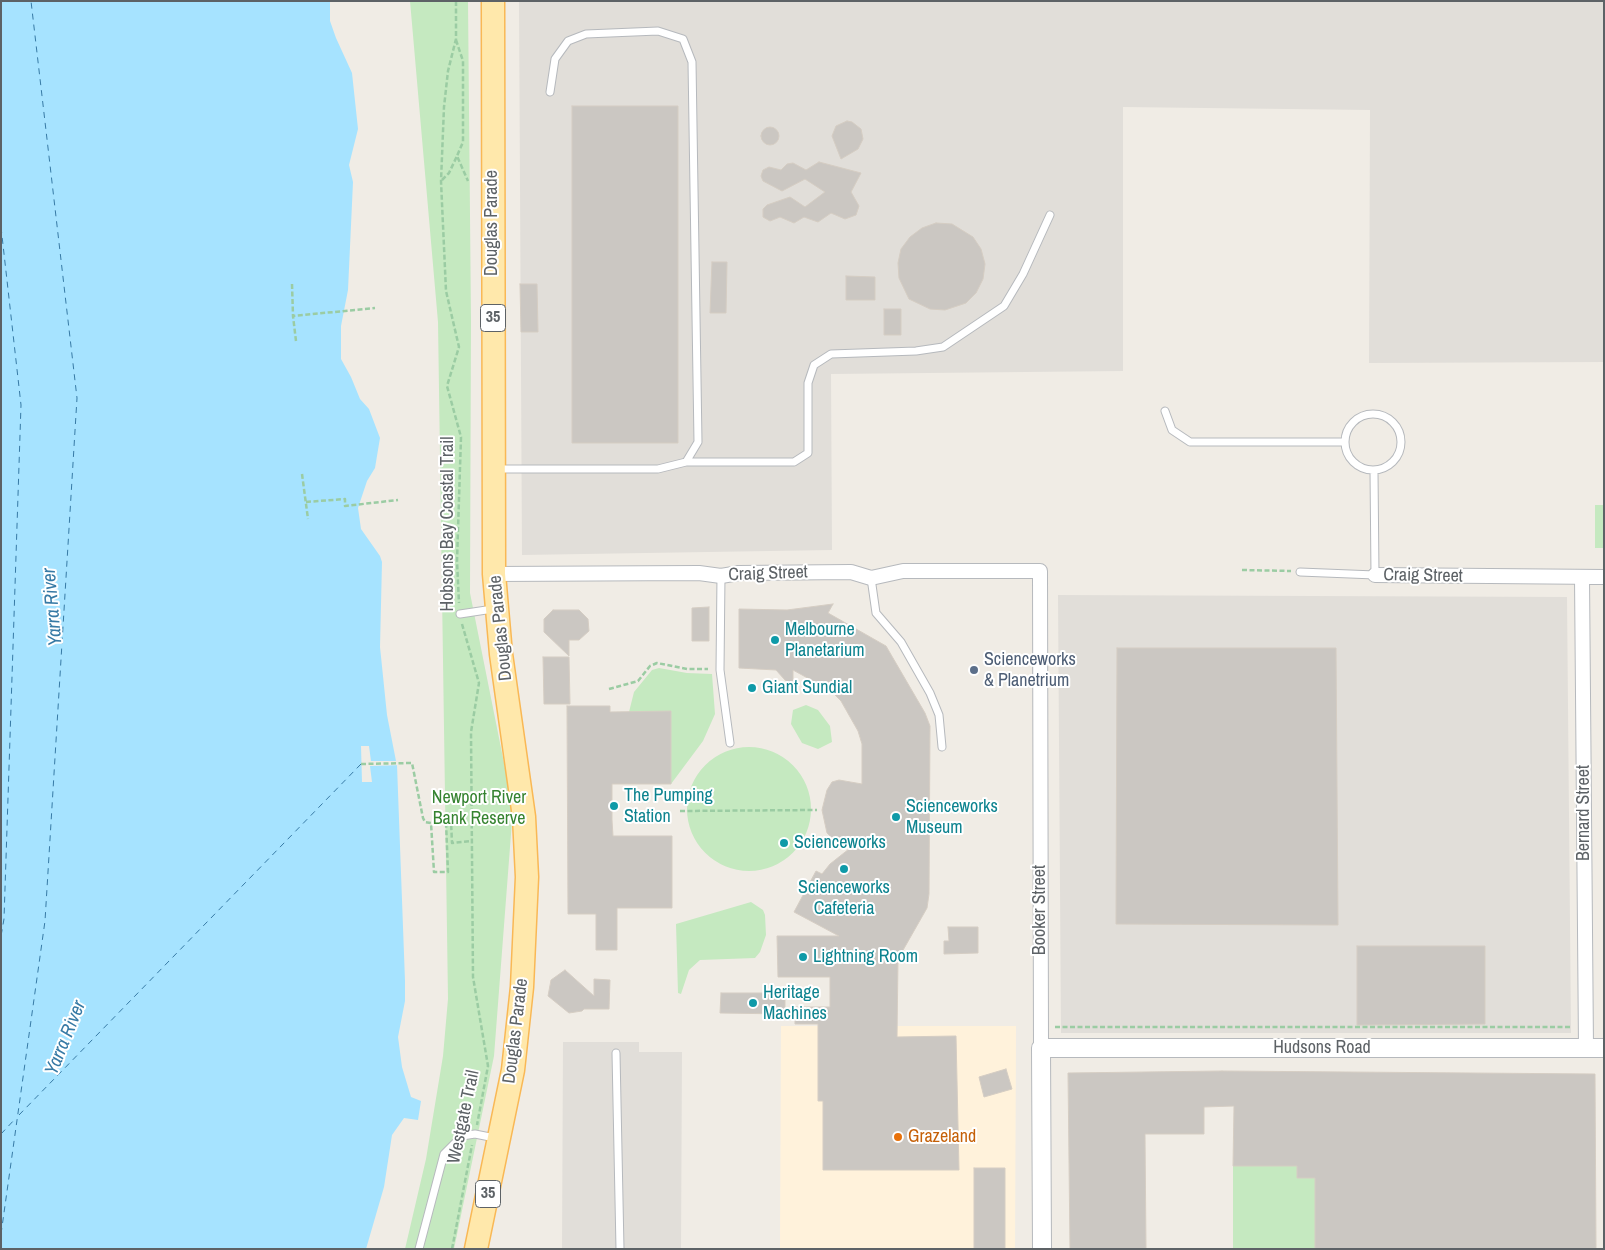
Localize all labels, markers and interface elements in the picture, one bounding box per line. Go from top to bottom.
street label: Douglas Parade [481,170,503,276]
road number: 35 [480,304,506,332]
street label: Hobsons Bay Coastal Trail [437,436,459,612]
street label: Craig Street [728,562,808,586]
street label: Craig Street [1383,565,1463,587]
water label: Yarra River [38,567,68,647]
street label: Douglas Parade [485,574,517,682]
place label: Melbourne Planetarium [785,619,865,662]
marker: Melbourne Planetarium [769,634,781,646]
place label: Scienceworks & Planetrium [984,649,1076,692]
marker: Scienceworks & Planetrium [968,664,980,676]
place label: Giant Sundial [762,677,852,699]
marker: Giant Sundial [746,682,758,694]
street label: Bernard Street [1573,765,1595,861]
place label: The Pumping Station [624,785,713,828]
park label: Newport River Bank Reserve [432,787,526,830]
place label: Scienceworks Museum [906,796,998,839]
marker: The Pumping Station [608,800,620,812]
marker: Scienceworks Museum [890,811,902,823]
place label: Scienceworks [794,832,886,854]
marker: Scienceworks [778,837,790,849]
marker: Scienceworks Cafeteria [838,863,850,875]
street label: Booker Street [1029,865,1051,955]
place label: Scienceworks Cafeteria [798,877,890,920]
place label: Lightning Room [813,946,918,968]
marker: Lightning Room [797,951,809,963]
street label: Douglas Parade [499,977,533,1085]
place label: Heritage Machines [763,982,827,1024]
water label: Yarra River [41,997,91,1079]
marker: Heritage Machines [747,997,759,1009]
street label: Hudsons Road [1273,1037,1371,1059]
street label: Westgate Trail [444,1068,484,1166]
place label: Grazeland [908,1126,976,1148]
marker: Grazeland [892,1131,904,1143]
road number: 35 [476,1180,500,1208]

